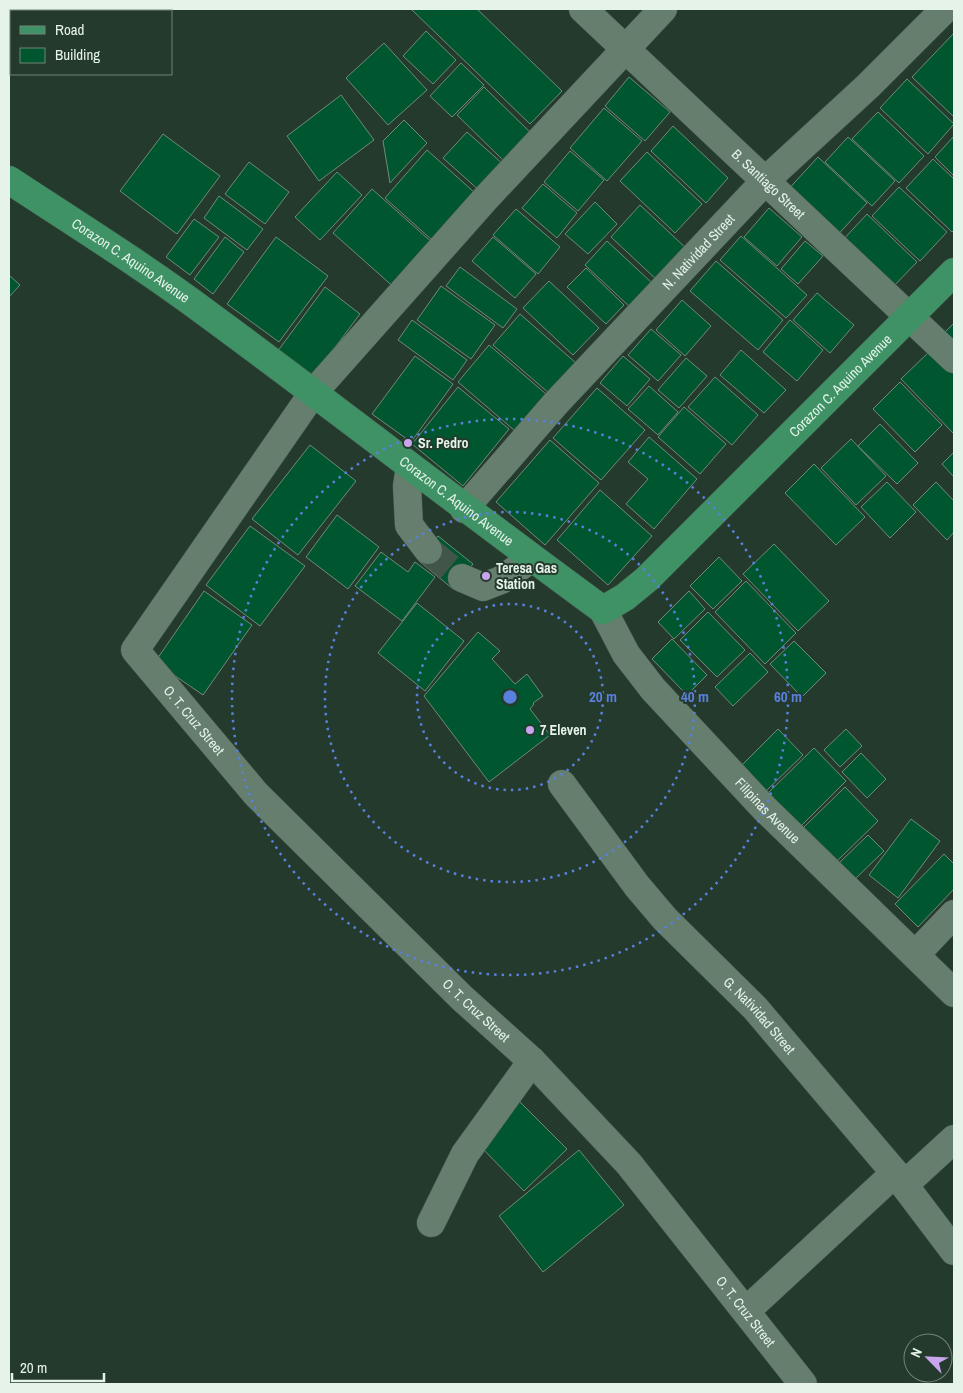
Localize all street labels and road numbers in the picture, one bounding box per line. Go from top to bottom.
street label: B. Santiago Street [728,145,809,223]
street label: N. Natividad Street [658,210,738,294]
street label: Corazon C. Aquino Avenue [68,214,193,307]
street label: Corazon C. Aquino Avenue [785,330,896,441]
street label: Corazon C. Aquino Avenue [396,452,517,550]
street label: O. T. Cruz Street [160,682,228,759]
street label: Filipinas Avenue [731,774,804,847]
street label: G. Natividad Street [720,973,799,1058]
street label: O. T. Cruz Street [439,975,514,1046]
street label: O. T. Cruz Street [712,1272,779,1351]

